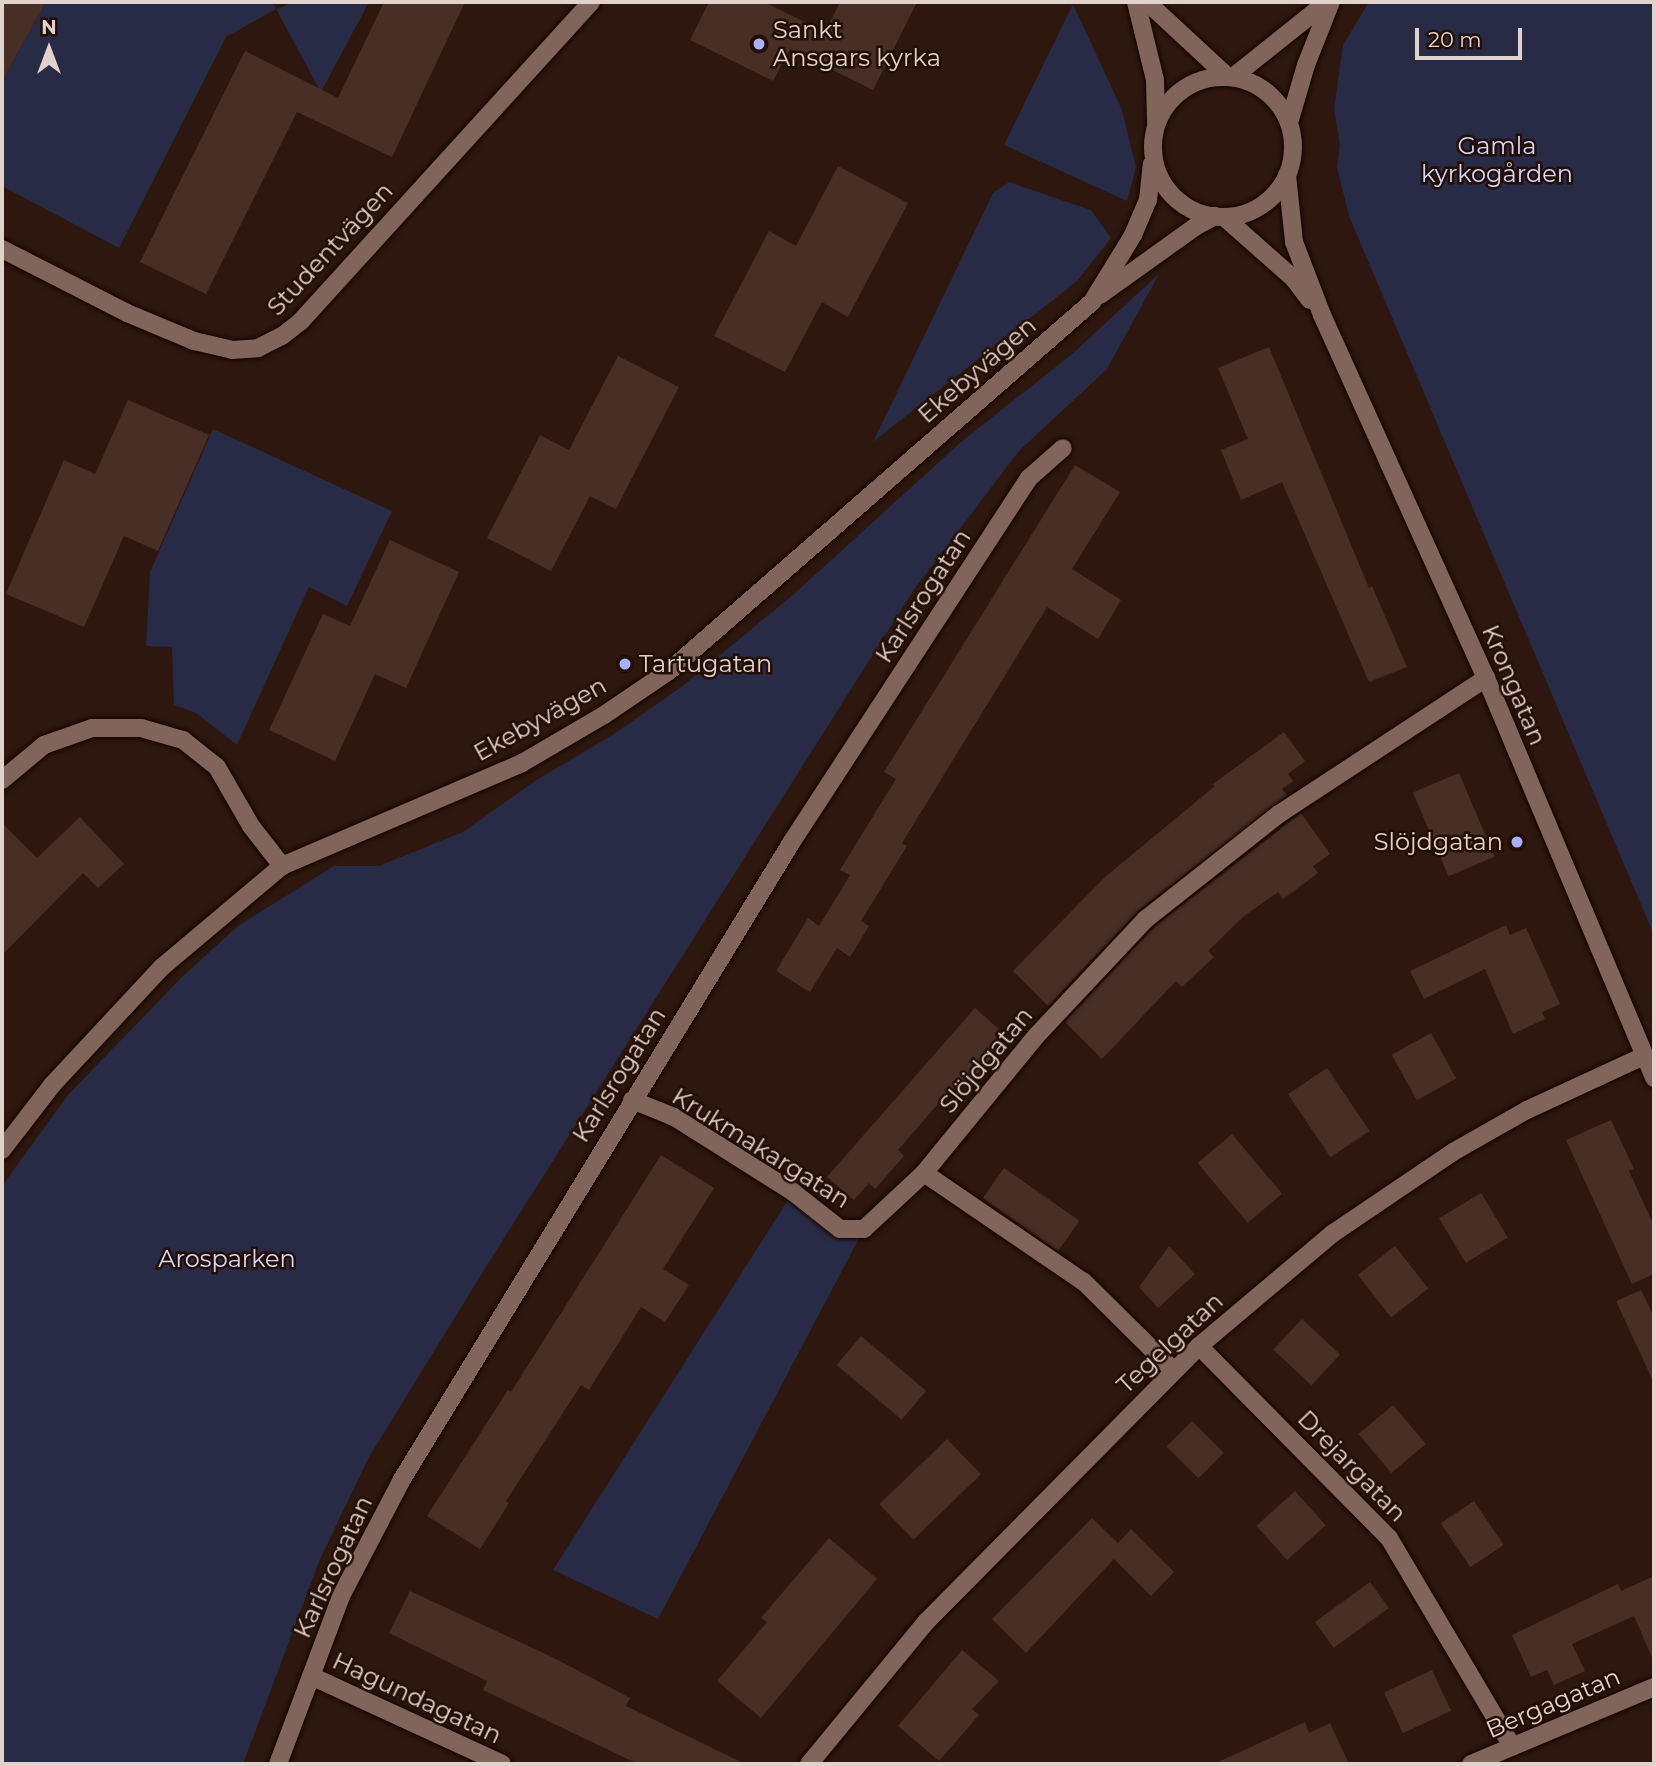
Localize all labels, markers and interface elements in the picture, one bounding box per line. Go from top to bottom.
north arrow [14,14,84,84]
scale bar [1418,14,1525,58]
text: N [41,16,57,39]
place label: Sankt Ansgars kyrka [773,16,941,72]
text: 20 m [1428,27,1482,52]
marker: Sankt Ansgars kyrka [751,36,767,52]
park label: Gamla kyrkogården [1421,132,1573,188]
street label: Studentvägen [261,177,399,321]
street label: Ekebyvägen [912,311,1042,429]
street label: Karlsrogatan [869,524,977,668]
street label: Krongatan [1476,621,1552,749]
place label: Tartugatan [639,650,772,678]
marker: Tartugatan [617,656,633,672]
street label: Ekebyvägen [469,671,611,767]
place label: Slöjdgatan [1374,828,1503,856]
marker: Slöjdgatan [1509,834,1525,850]
street label: Slöjdgatan [933,1001,1039,1119]
street label: Karlsrogatan [566,1002,672,1148]
street label: Krukmakargatan [667,1082,855,1214]
park label: Arosparken [158,1245,296,1273]
street label: Tegelgatan [1111,1287,1229,1399]
street label: Drejargatan [1292,1404,1412,1528]
street label: Karlsrogatan [288,1492,378,1642]
street label: Hagundagatan [328,1646,506,1750]
street label: Bergagatan [1482,1662,1624,1744]

